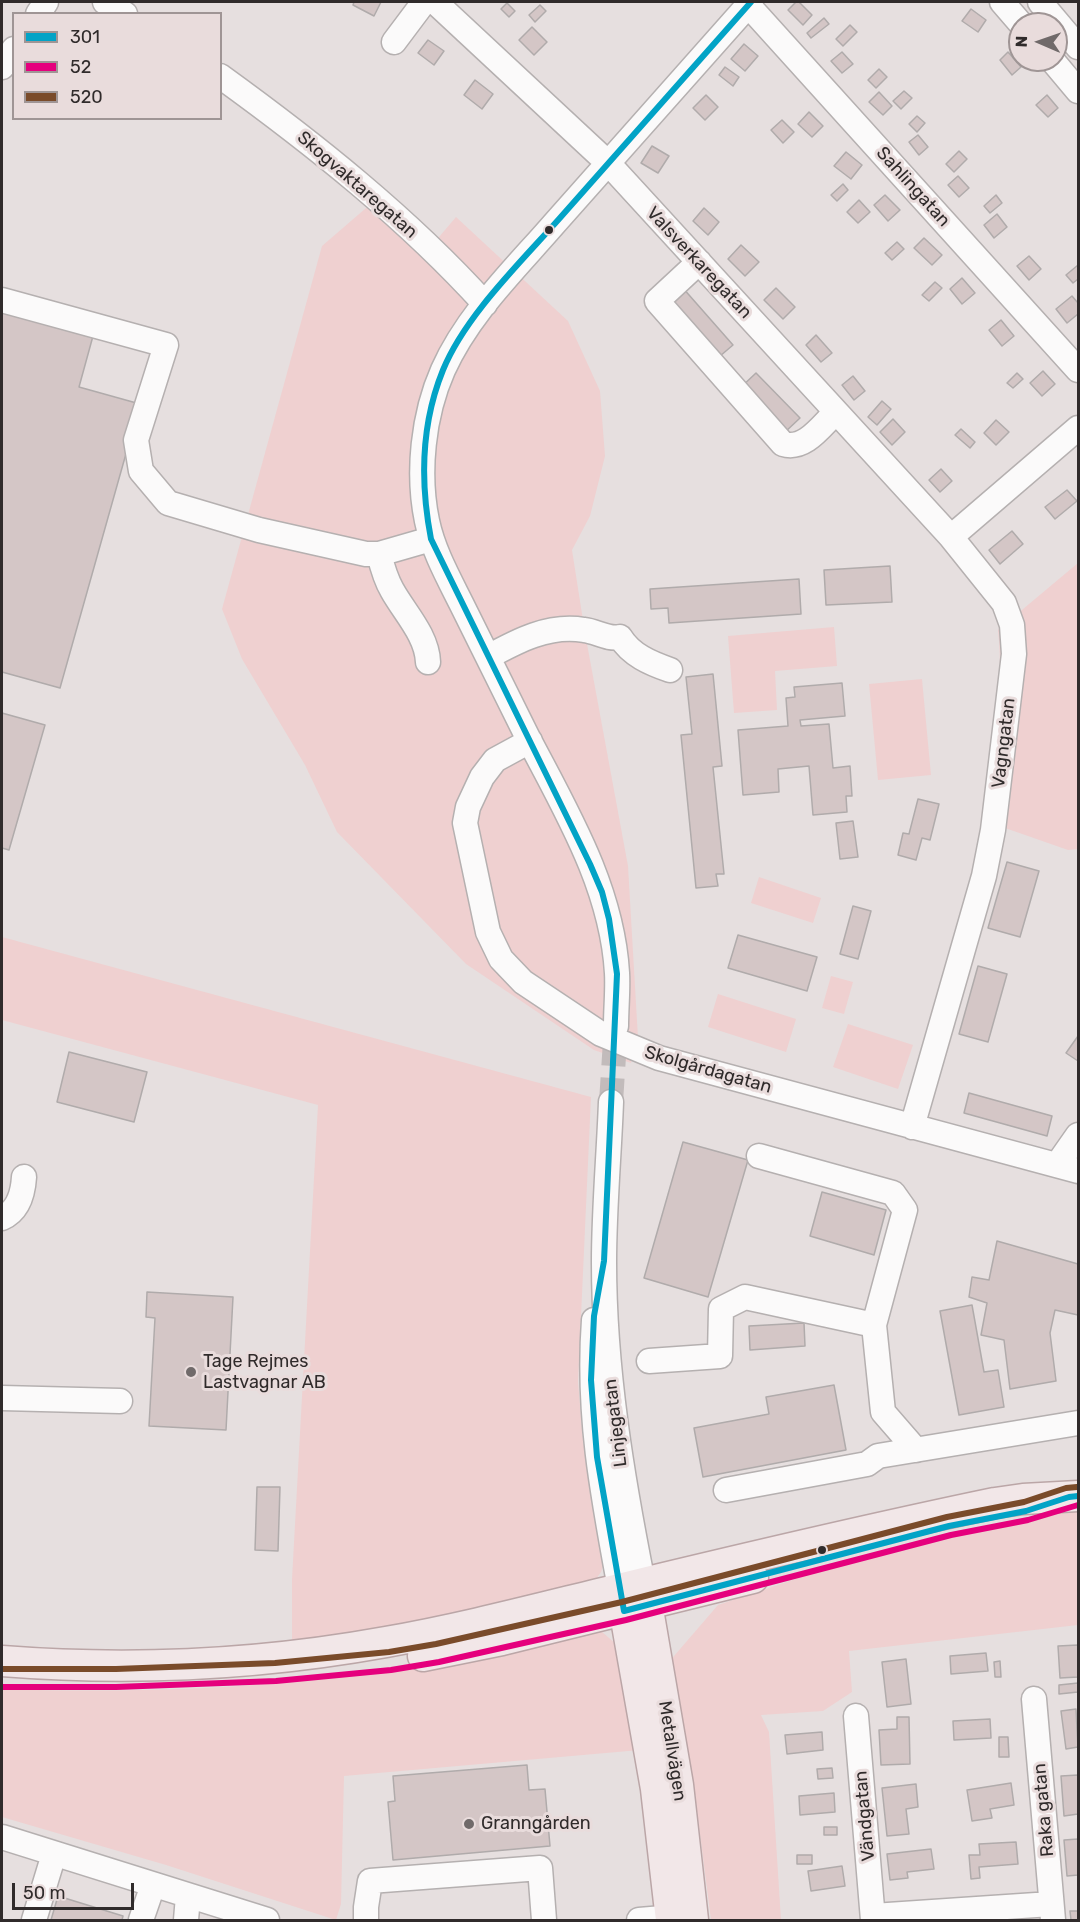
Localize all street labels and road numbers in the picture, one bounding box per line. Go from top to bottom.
street label: Skogvaktaregatan [292,127,422,243]
street label: Sahlingatan [871,143,955,231]
street label: Valsverkaregatan [642,203,756,323]
street label: Vagngatan [988,697,1020,789]
street label: Skolgårdagatan [642,1042,774,1098]
street label: Linjegatan [600,1378,632,1468]
street label: Metallvägen [653,1699,691,1803]
street label: Raka gatan [1029,1762,1059,1858]
street label: Vändgatan [850,1770,880,1862]

